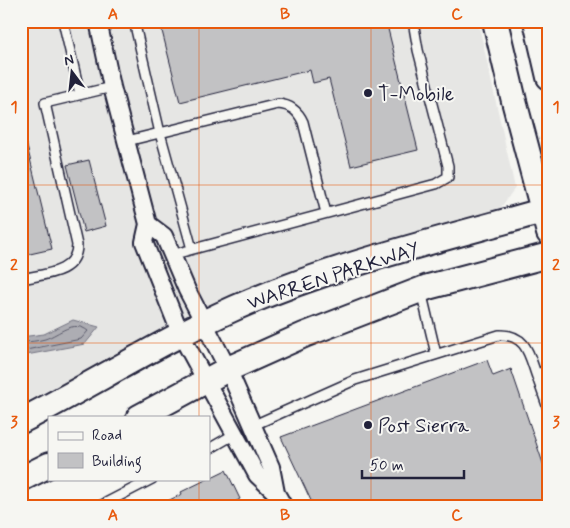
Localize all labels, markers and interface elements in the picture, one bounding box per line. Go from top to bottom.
text: A [108,4,118,25]
text: B [280,4,290,25]
text: C [451,4,463,25]
north arrow [48,48,98,98]
text: N [62,51,76,70]
place label: T-Mobile [378,81,454,108]
marker: T-Mobile [362,87,374,99]
text: 1 [10,97,18,118]
text: 1 [552,97,560,118]
street label: WARREN PARKWAY [244,236,423,317]
text: 2 [10,255,18,276]
text: 2 [552,255,560,276]
text: 3 [10,412,18,433]
text: 3 [552,412,560,433]
place label: Post Sierra [378,413,470,440]
legend [48,416,210,480]
marker: Post Sierra [362,419,374,431]
text: Road [92,426,122,446]
scale bar [362,448,465,480]
text: Building [92,452,142,473]
text: 50 m [370,456,404,476]
text: A [108,505,118,526]
text: B [280,505,290,526]
text: C [451,505,463,526]

